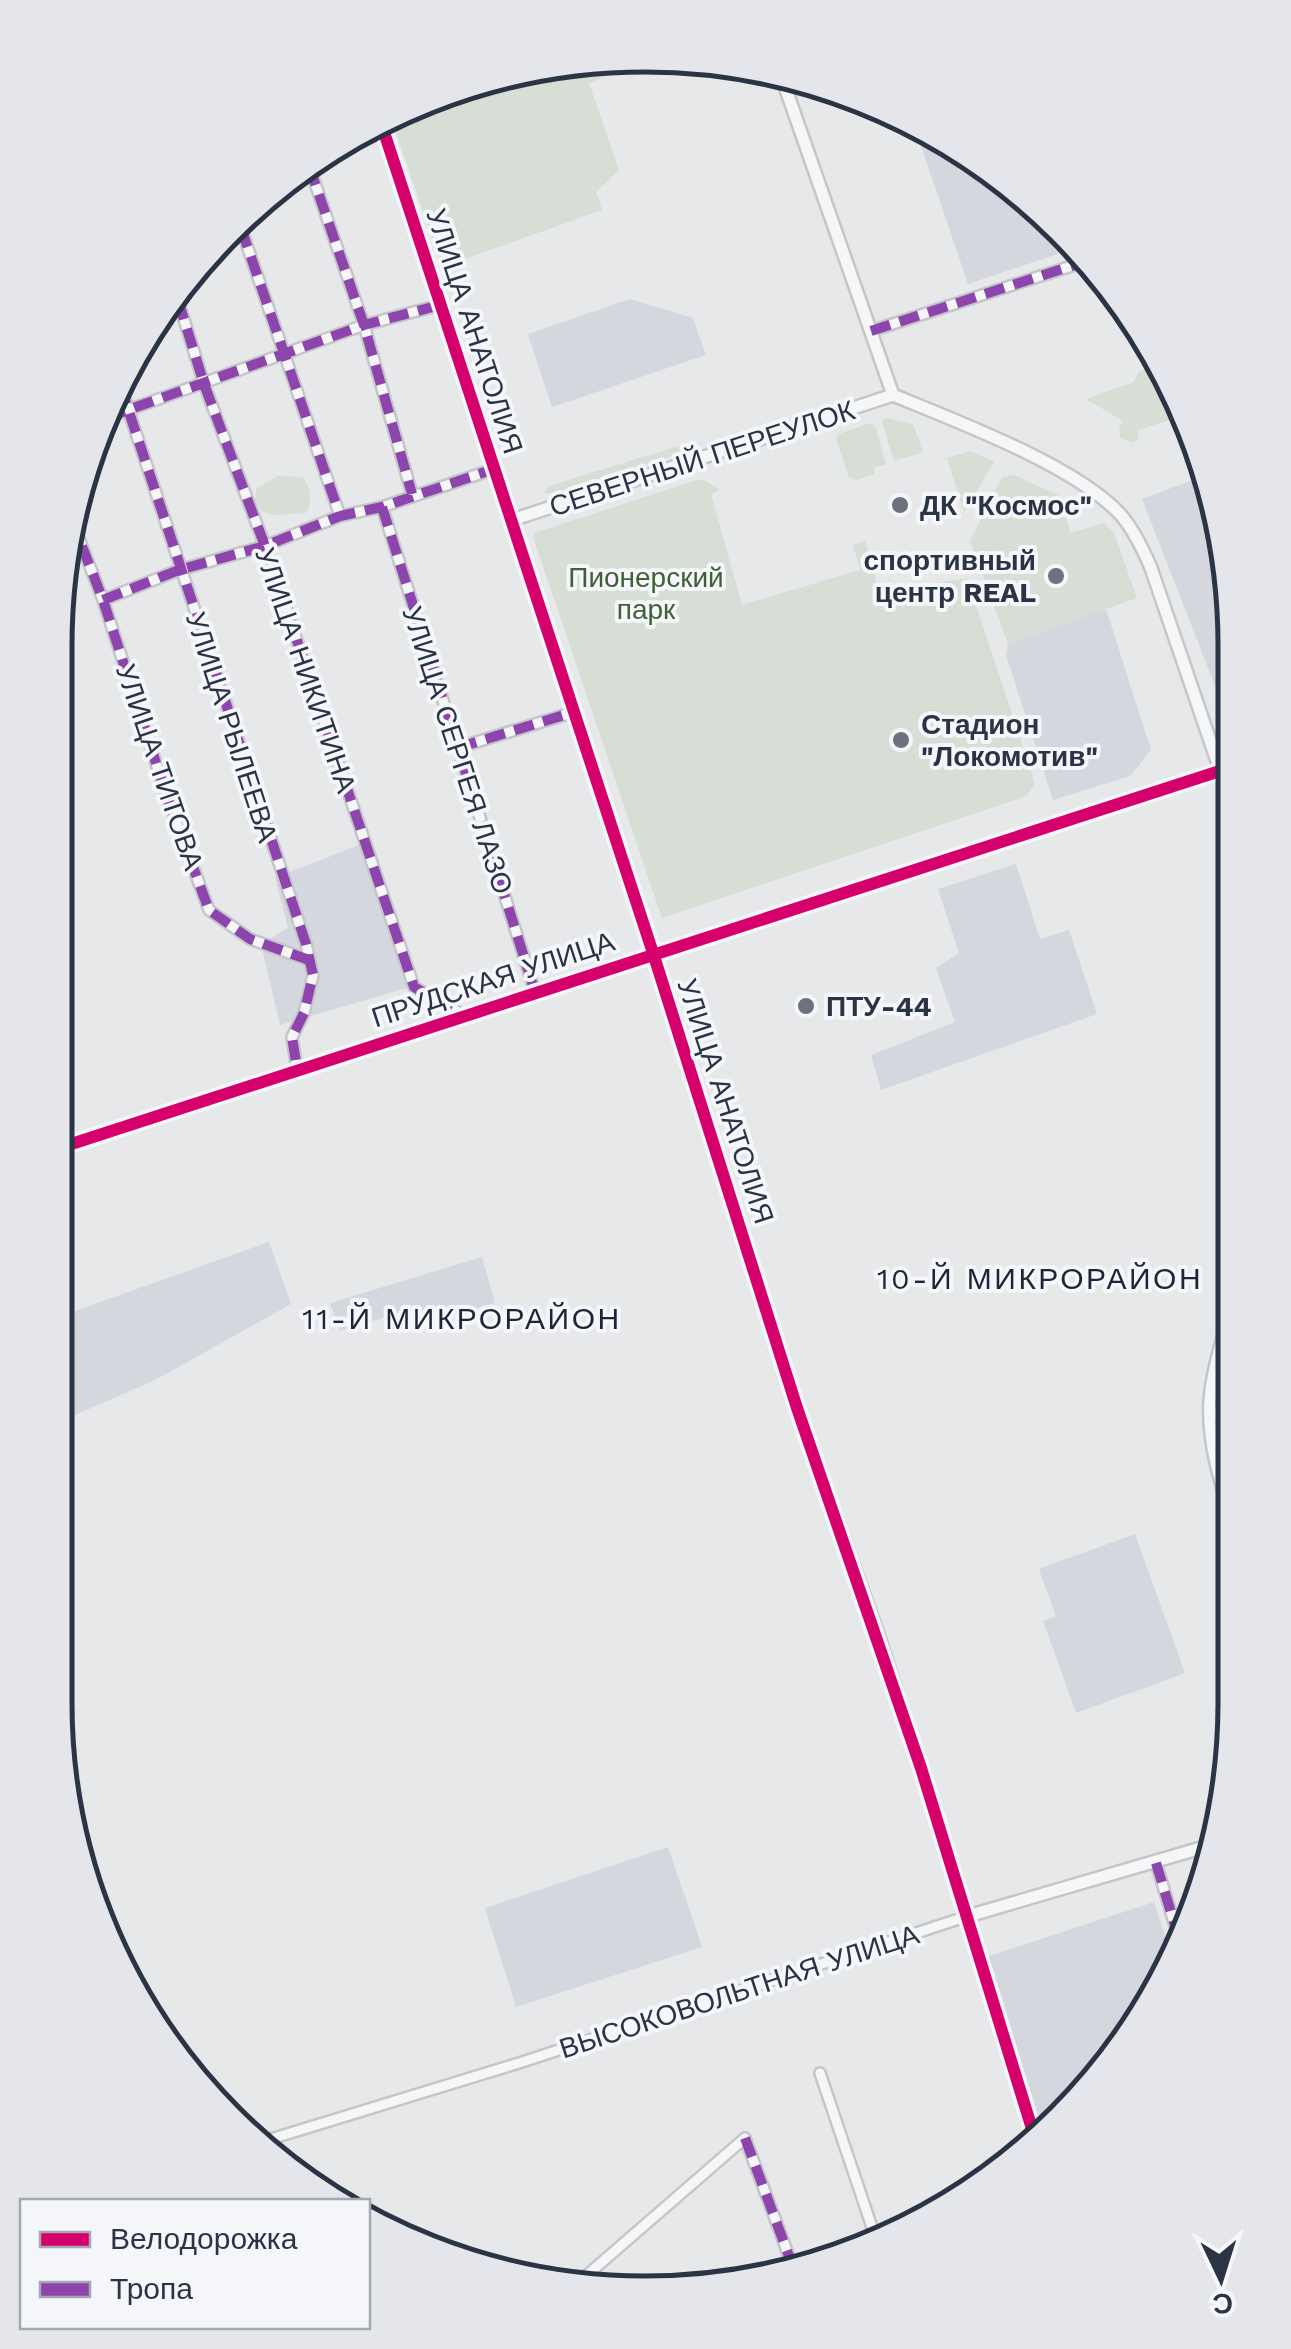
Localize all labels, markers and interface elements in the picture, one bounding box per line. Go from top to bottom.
street label: УЛИЦА АНАТОЛИЯ [419,204,530,458]
street label: СЕВЕРНЫЙ ПЕРЕУЛОК [545,393,860,523]
place label: ДК "Космос" [920,489,1092,522]
marker: ДК "Космос" [889,494,911,516]
street label: УЛИЦА НИКИТИНА [248,543,363,797]
place label: спортивный центр REAL [864,544,1036,609]
park label: Пионерский парк [568,561,724,626]
marker: спортивный центр REAL [1045,565,1067,587]
street label: УЛИЦА СЕРГЕЯ ЛАЗО [395,602,520,898]
street label: УЛИЦА РЫЛЕЕВА [179,608,284,847]
street label: УЛИЦА ТИТОВА [109,660,210,875]
place label: Стадион "Локомотив" [921,708,1098,773]
marker: Стадион "Локомотив" [890,729,912,751]
street label: ПРУДСКАЯ УЛИЦА [368,925,619,1034]
street label: УЛИЦА АНАТОЛИЯ [670,974,781,1228]
place label: ПТУ-44 [826,990,932,1023]
marker: ПТУ-44 [795,995,817,1017]
district label: 10-Й МИКРОРАЙОН [877,1261,1203,1296]
district label: 11-Й МИКРОРАЙОН [302,1301,622,1336]
street label: ВЫСОКОВОЛЬТНАЯ УЛИЦА [555,1918,924,2065]
legend [20,2199,370,2329]
text: Велодорожка [110,2221,298,2256]
north arrow [1171,2229,1271,2329]
text: Тропа [110,2271,193,2306]
text: С [1211,2286,1234,2321]

